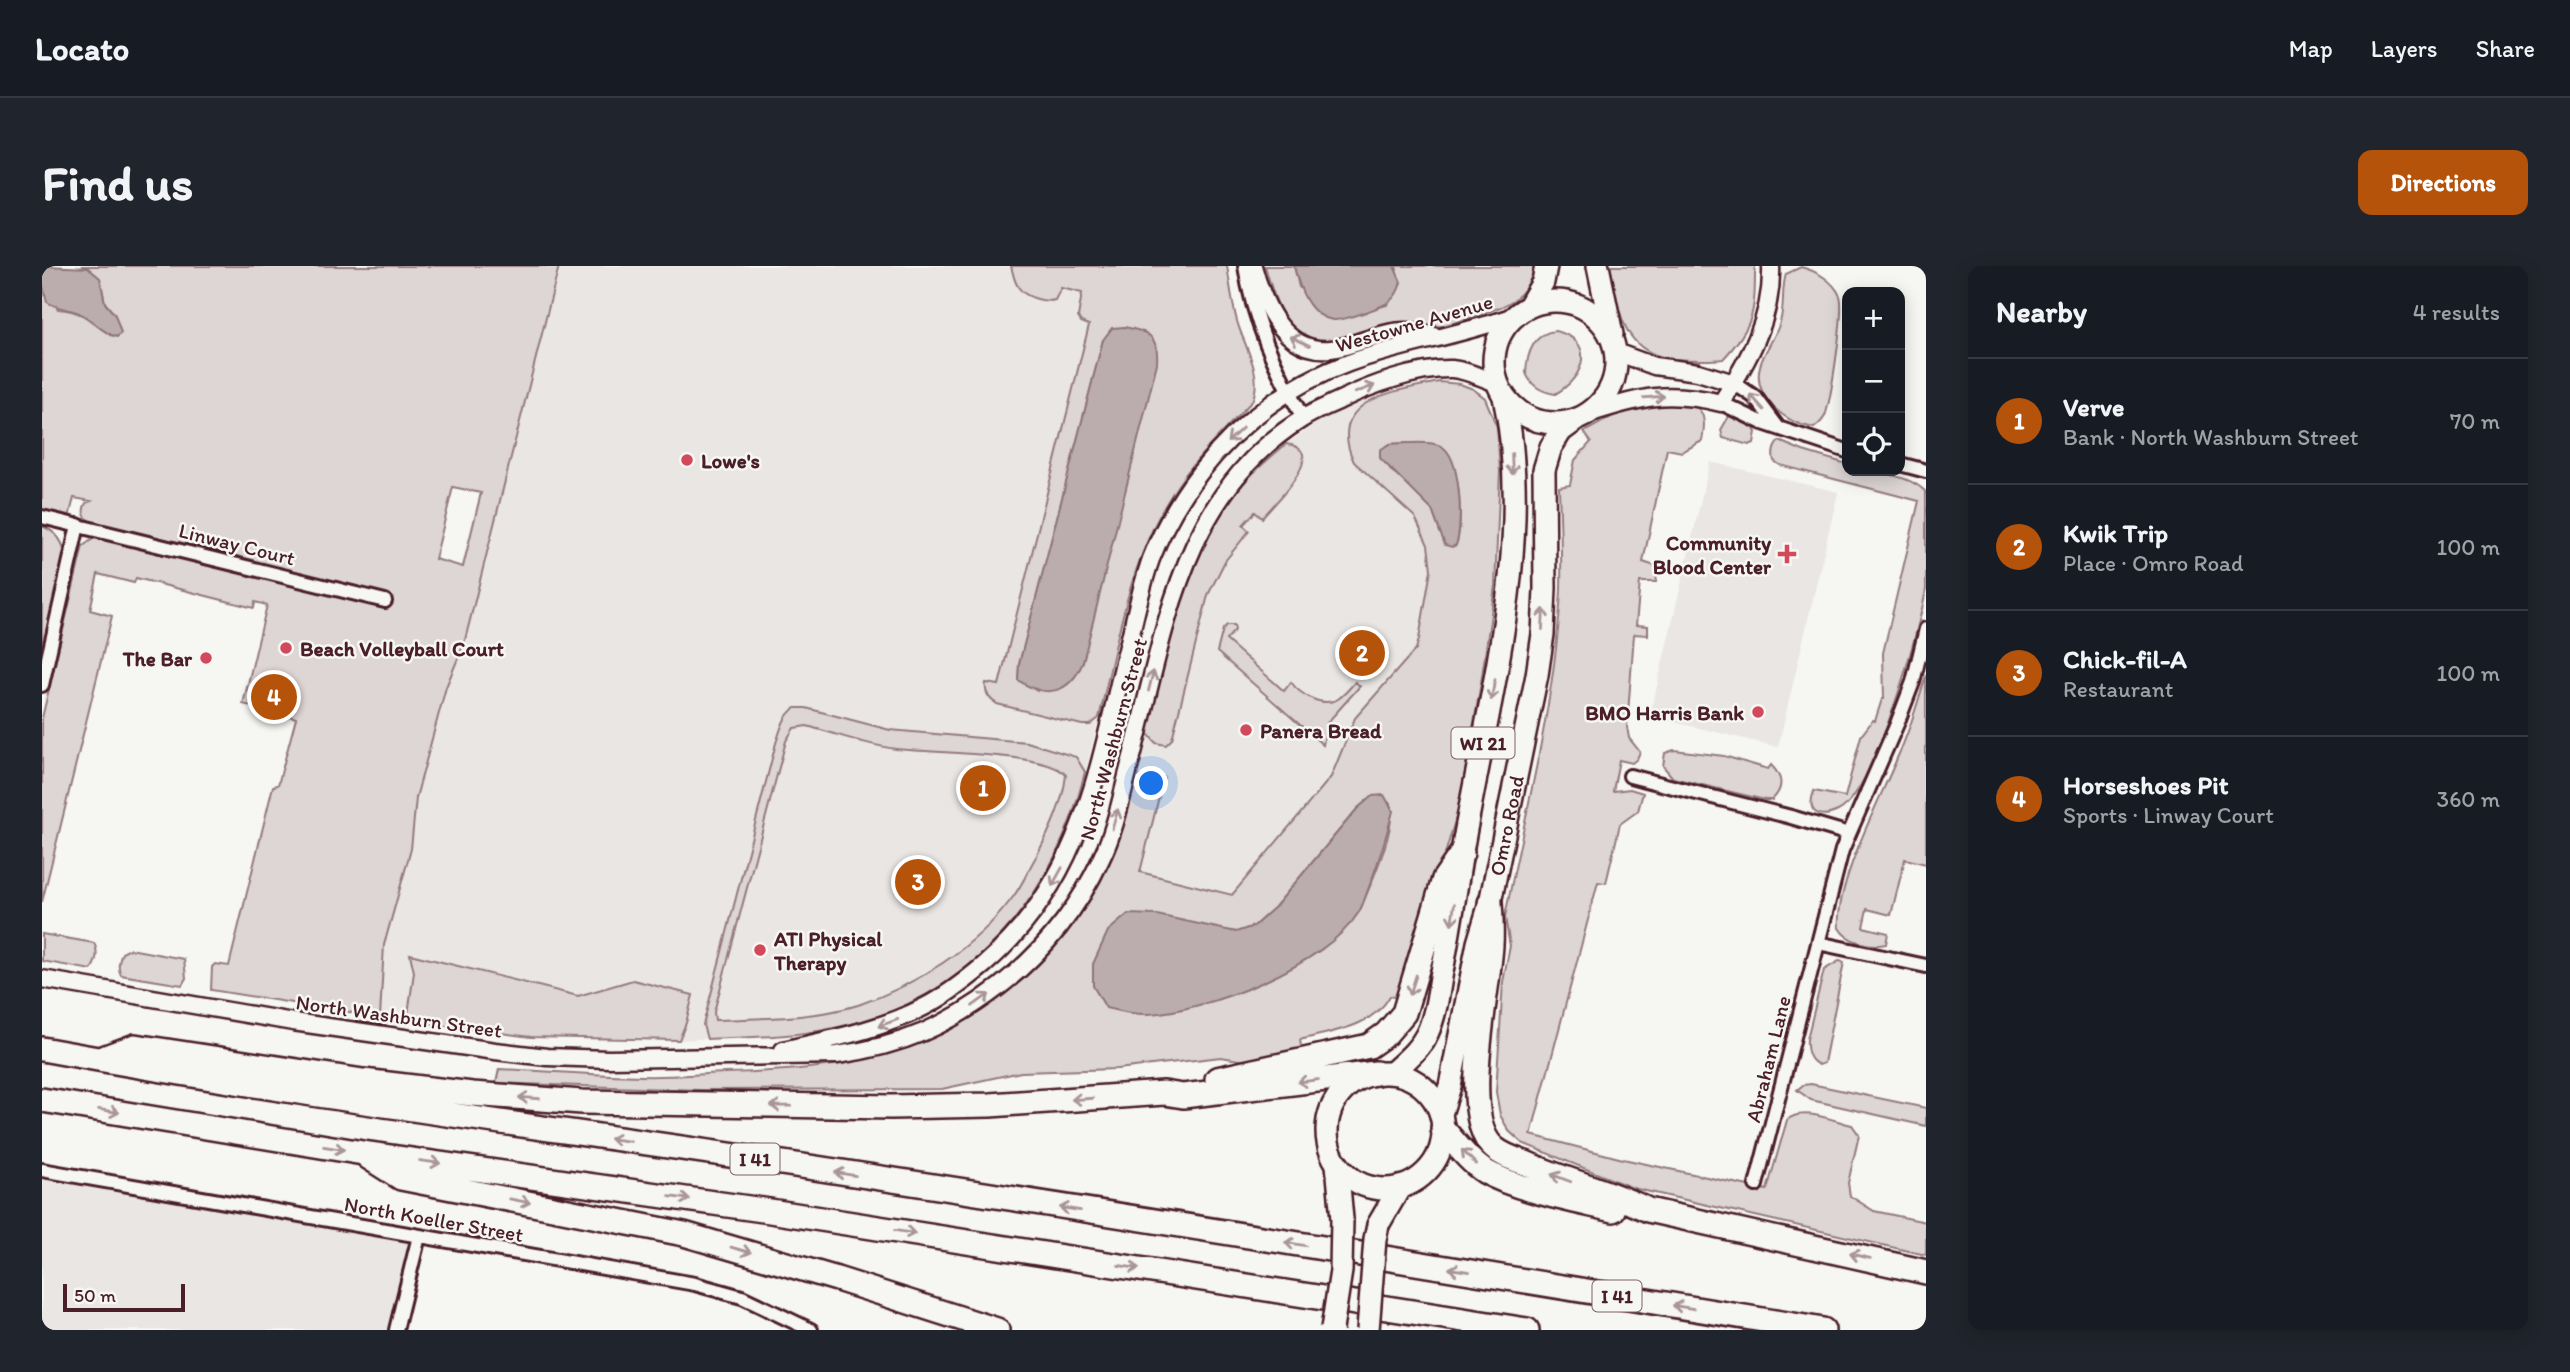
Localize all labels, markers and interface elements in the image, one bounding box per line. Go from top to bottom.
text: Locato [35,29,129,68]
text: Map [2289,34,2333,63]
text: Layers [2371,34,2438,63]
text: Share [2476,34,2535,63]
button: Directions [2358,150,2528,215]
text: Find us [42,153,193,212]
map controls [1842,287,1905,476]
button: + [1842,287,1905,350]
street label: Westowne Avenue [1332,289,1496,357]
text: Nearby [1996,293,2087,330]
text: 4 results [2413,298,2500,326]
one-way arrow [1290,334,1311,347]
button: − [1842,350,1905,413]
one-way arrow [1353,382,1375,395]
one-way arrow [1642,390,1665,403]
text: Verve [2063,391,2124,423]
one-way arrow [1749,394,1766,411]
text: 1 [2014,407,2024,435]
text: 70 m [2450,407,2500,435]
button: locate [1842,413,1905,476]
text: Bank · North Washburn Street [2063,423,2358,451]
one-way arrow [1227,426,1244,443]
place label: Lowe's [701,448,760,473]
marker: Lowe's [679,452,695,468]
one-way arrow [1506,452,1519,475]
street label: Linway Court [176,517,298,571]
text: Kwik Trip [2063,517,2168,549]
place label: Community Blood Center [1653,530,1772,579]
text: 2 [2013,533,2025,561]
text: 100 m [2436,533,2500,561]
marker: Community Blood Center [1777,544,1797,564]
text: Place · Omro Road [2063,549,2244,577]
one-way arrow [1537,608,1550,631]
pin: 2 [1339,627,1385,679]
street label: North Washburn Street [1074,635,1152,843]
place label: Beach Volleyball Court [300,636,504,662]
marker: Beach Volleyball Court [278,640,294,656]
text: Chick-fil-A [2063,643,2187,675]
place label: The Bar [122,646,193,671]
marker: The Bar [198,650,214,666]
text: 3 [2013,659,2025,687]
text: 100 m [2436,659,2500,687]
one-way arrow [1145,670,1158,693]
pin: 4 [251,671,297,723]
text: Restaurant [2063,675,2173,703]
one-way arrow [1486,678,1499,701]
place label: BMO Harris Bank [1585,700,1744,725]
marker: BMO Harris Bank [1750,704,1766,720]
place label: Panera Bread [1260,718,1382,743]
marker: Panera Bread [1238,722,1254,738]
road number: WI 21 [1452,728,1514,758]
pin: 1 [960,762,1006,814]
your location [1134,766,1168,800]
text: Horseshoes Pit [2063,769,2229,801]
street label: Omro Road [1483,772,1529,878]
text: 4 [2012,785,2026,813]
text: 360 m [2437,785,2500,813]
text: Sports · Linway Court [2063,801,2274,829]
one-way arrow [1109,809,1122,831]
pin: 3 [895,856,941,908]
one-way arrow [1050,866,1063,887]
one-way arrow [1446,902,1459,925]
place label: ATI Physical Therapy [773,926,883,976]
marker: ATI Physical Therapy [752,942,768,958]
one-way arrow [1406,974,1419,996]
street label: North Washburn Street [294,989,504,1043]
one-way arrow [971,993,990,1007]
street label: Abraham Lane [1740,993,1796,1125]
one-way arrow [878,1018,900,1030]
one-way arrow [1297,1074,1320,1087]
one-way arrow [519,1091,541,1104]
one-way arrow [1071,1092,1094,1105]
one-way arrow [770,1099,793,1113]
one-way arrow [97,1105,120,1118]
one-way arrow [609,1133,632,1146]
one-way arrow [322,1142,345,1155]
road number: I 41 [730,1144,780,1174]
one-way arrow [1460,1148,1477,1165]
one-way arrow [418,1156,441,1169]
one-way arrow [834,1167,857,1180]
one-way arrow [1550,1171,1572,1183]
street label: North Koeller Street [342,1191,526,1247]
one-way arrow [668,1192,691,1205]
one-way arrow [508,1194,531,1208]
one-way arrow [1059,1203,1082,1216]
one-way arrow [893,1226,915,1239]
one-way arrow [1284,1237,1306,1250]
one-way arrow [730,1245,752,1258]
one-way arrow [1849,1249,1872,1262]
one-way arrow [1117,1261,1140,1274]
one-way arrow [1448,1263,1471,1276]
road number: I 41 [1592,1280,1642,1312]
scale bar [63,1281,186,1313]
text: 50 m [74,1284,116,1307]
one-way arrow [1673,1300,1695,1313]

